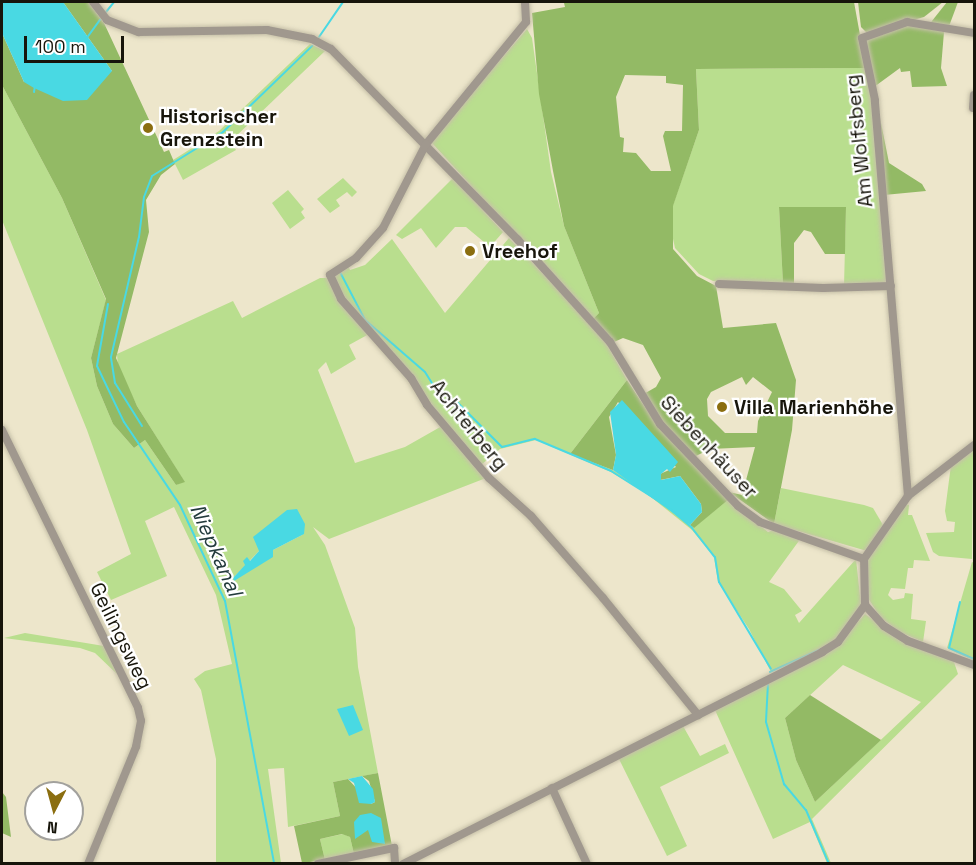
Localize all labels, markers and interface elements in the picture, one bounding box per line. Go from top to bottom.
scale bar [27,24,128,62]
text: 100 m [35,35,86,58]
street label: Am Wolfsberg [840,73,878,209]
place label: Historischer Grenzstein [160,104,277,151]
marker: Historischer Grenzstein [141,121,155,135]
place label: Vreehof [482,239,558,263]
marker: Vreehof [463,244,477,258]
street label: Achterberg [425,375,513,475]
street label: Siebenhäuser [655,391,763,503]
place label: Villa Marienhöhe [734,395,894,419]
marker: Villa Marienhöhe [715,400,729,414]
water label: Niepkanal [185,500,247,600]
street label: Geilingsweg [85,579,157,693]
north arrow [24,781,84,841]
text: N [46,816,59,838]

